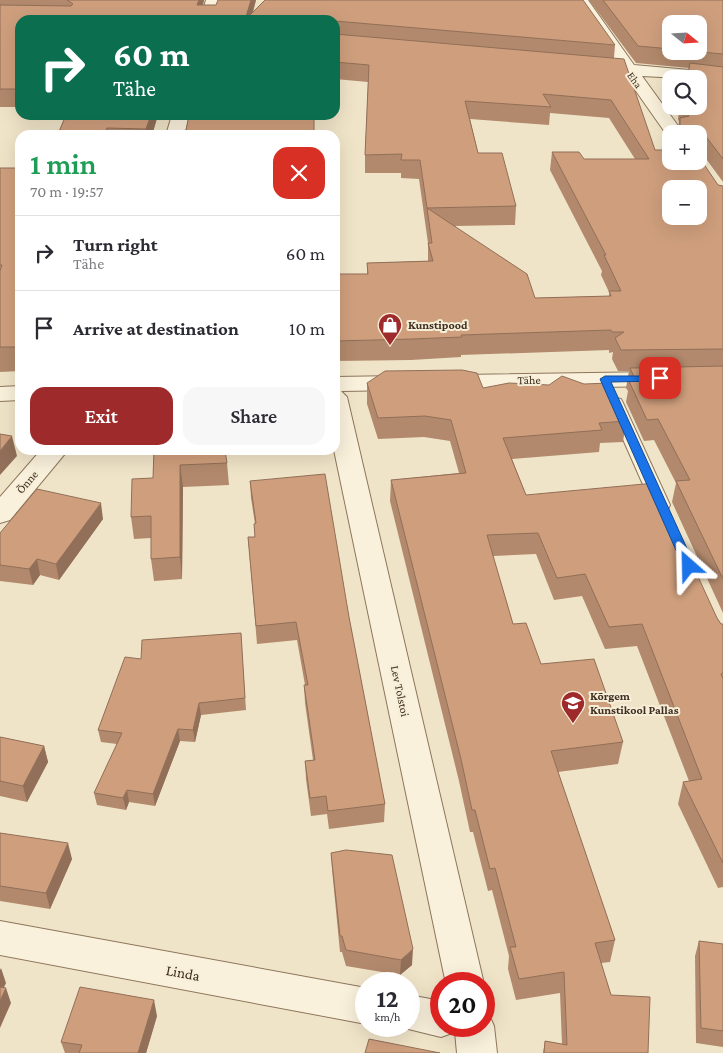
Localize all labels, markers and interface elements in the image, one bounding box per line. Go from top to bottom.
north arrow [662,15,708,60]
map controls [662,15,707,225]
icon: right [30,35,95,100]
text: 60 m [113,35,190,74]
street label: Eha [625,70,645,90]
button: search [662,70,707,115]
text: Tähe [113,76,156,101]
button: + [662,125,707,170]
text: 1 min [30,147,97,180]
button: close [273,147,325,199]
button: − [662,180,707,225]
text: 70 m · 19:57 [30,183,103,200]
text: Turn right [73,234,158,255]
icon: right [30,239,58,267]
text: 60 m [286,243,325,264]
text: Tähe [73,255,104,272]
shop icon: Kunstipood [377,312,403,346]
icon: arrive [30,314,58,342]
text: Arrive at destination [73,318,239,339]
text: 10 m [289,318,325,339]
place label: Kunstipood [408,318,468,332]
pin [639,357,681,399]
icon: arrive [646,364,674,392]
street label: Tähe [517,373,541,387]
button: Exit [30,387,173,445]
button: Share [183,387,325,445]
street label: Õnne [13,468,41,496]
position arrow [662,539,714,591]
street label: Lev Tolstoi [388,664,412,718]
place label: Kõrgem Kunstikool Pallas [590,689,679,717]
school or university icon: Kõrgem Kunstikool Pallas [560,690,586,724]
street label: Linda [165,962,201,984]
speed limit sign: 20 [430,972,495,1037]
text: 12 [376,985,399,1012]
text: km/h [375,1010,400,1024]

